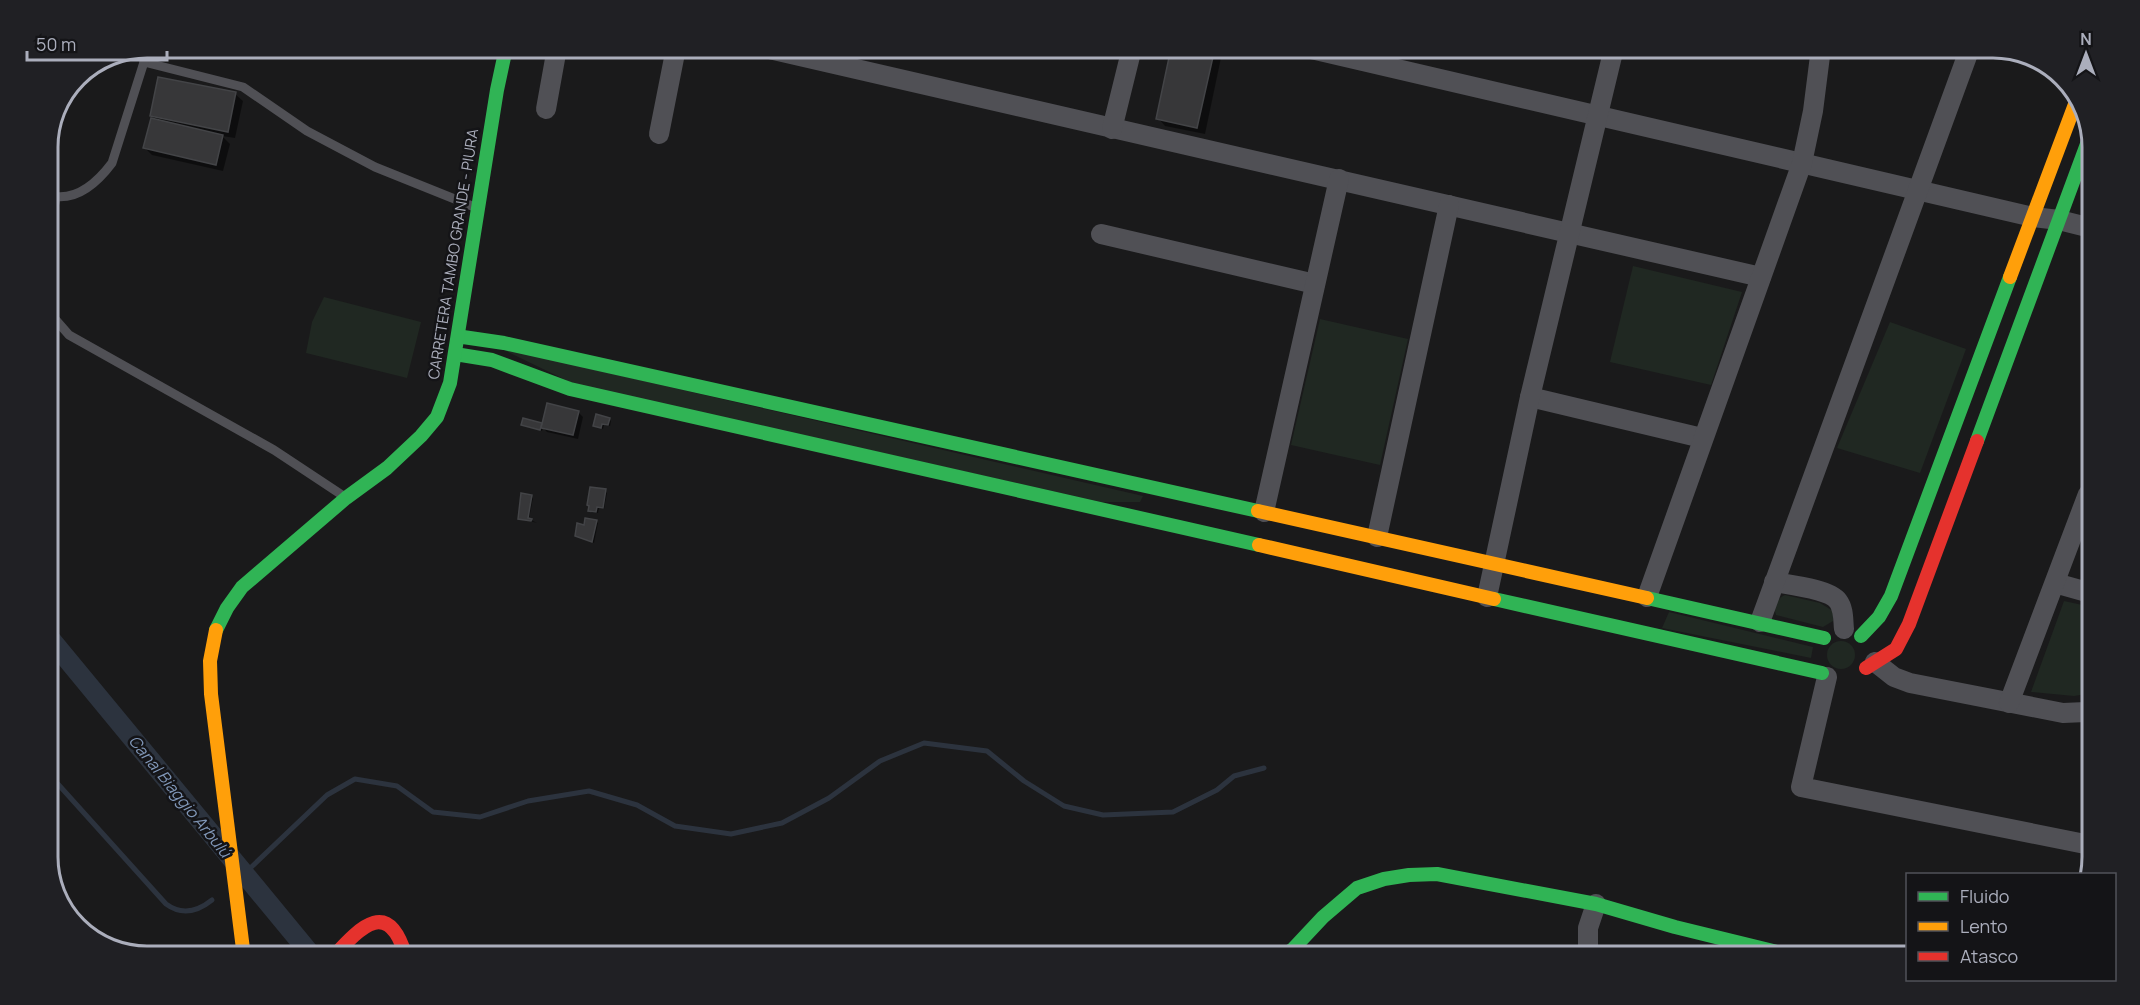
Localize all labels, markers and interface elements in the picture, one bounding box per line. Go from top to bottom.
scale bar [27,24,166,62]
north arrow [2056,24,2116,84]
text: N [2080,28,2092,50]
text: 50 m [36,32,76,56]
street label: CARRETERA TAMBO GRANDE - PIURA [423,127,483,381]
water label: Canal Biaggio Arbulú [124,730,237,863]
legend [1906,873,2116,981]
text: Fluido [1960,884,2009,908]
text: Lento [1960,914,2008,938]
text: Atasco [1960,944,2018,968]

